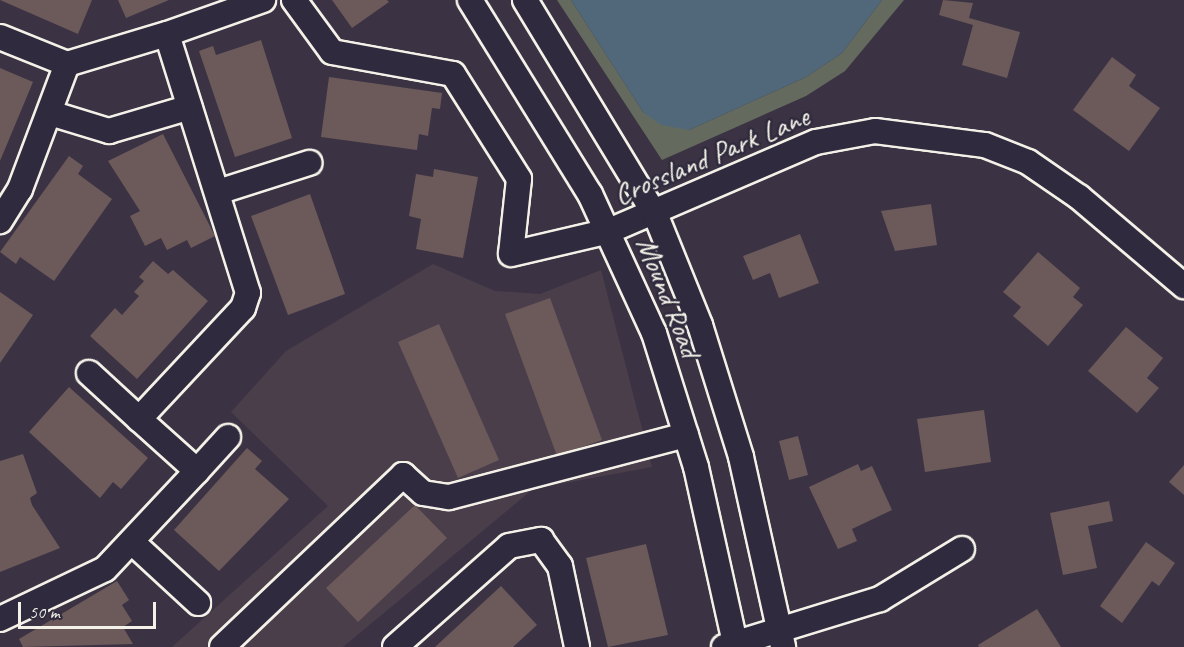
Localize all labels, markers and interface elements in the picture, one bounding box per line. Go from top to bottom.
street label: Crossland Park Lane [607,97,815,213]
street label: Mound Road [629,232,709,362]
scale bar [21,590,159,628]
text: 50 m [29,601,60,623]

